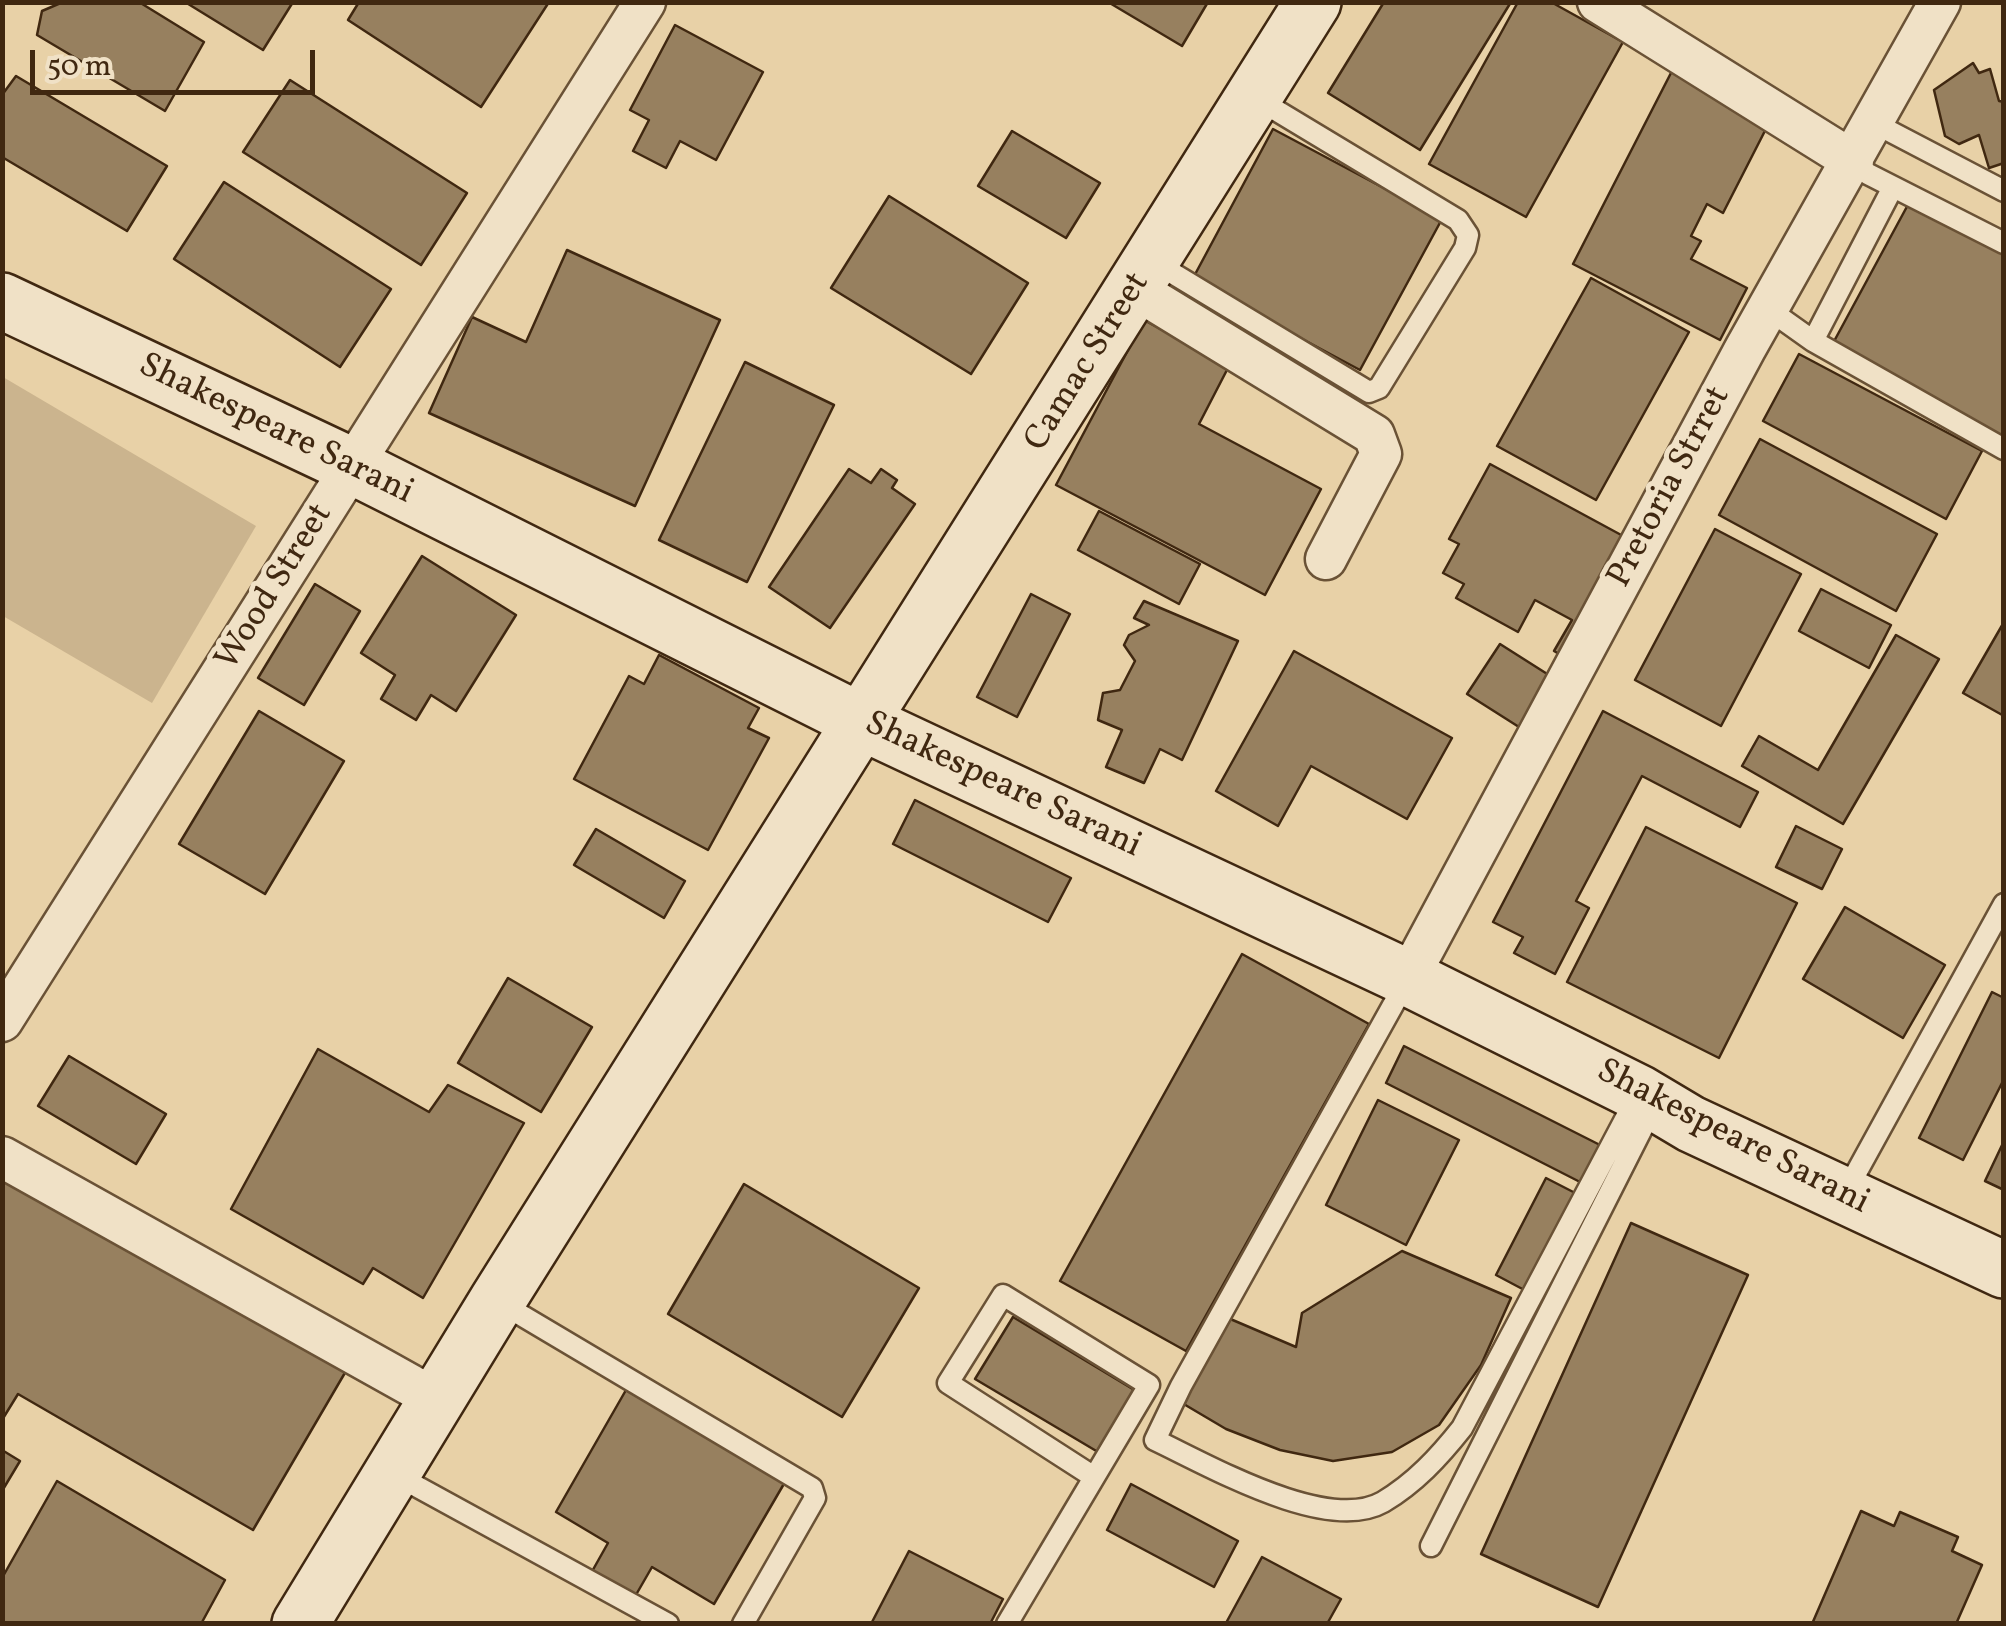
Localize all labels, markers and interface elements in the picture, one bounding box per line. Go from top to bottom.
scale bar [35,30,320,92]
text: 50 m [47,46,111,88]
street label: Camac Street [1017,266,1161,460]
street label: Shakespeare Sarani [131,346,419,516]
street label: Pretoria Strret [1600,380,1742,596]
street label: Wood Street [208,497,344,679]
street label: Shakespeare Sarani [857,705,1147,869]
street label: Shakespeare Sarani [1589,1052,1875,1226]

